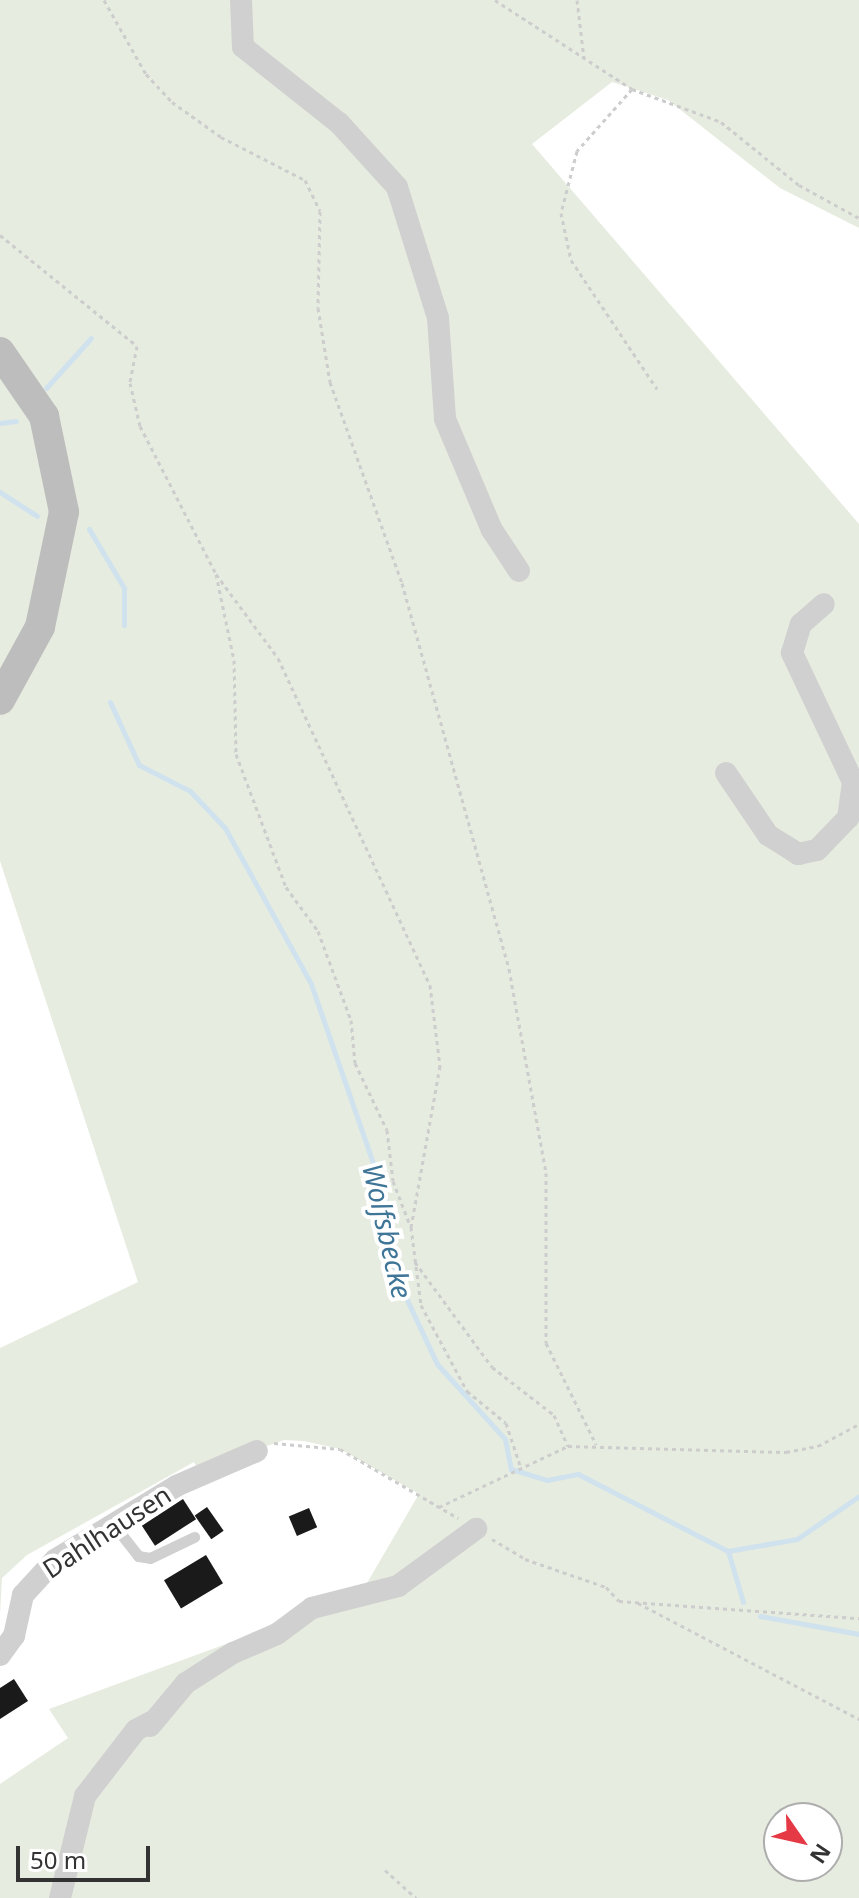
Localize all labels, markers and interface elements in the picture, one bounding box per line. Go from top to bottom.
water label: Wolfsbecke [356,1160,420,1302]
street label: Dahlhausen [37,1479,177,1585]
north arrow [763,1802,843,1882]
scale bar [20,1830,154,1880]
text: N [804,1838,839,1870]
text: 50 m [30,1843,86,1876]

